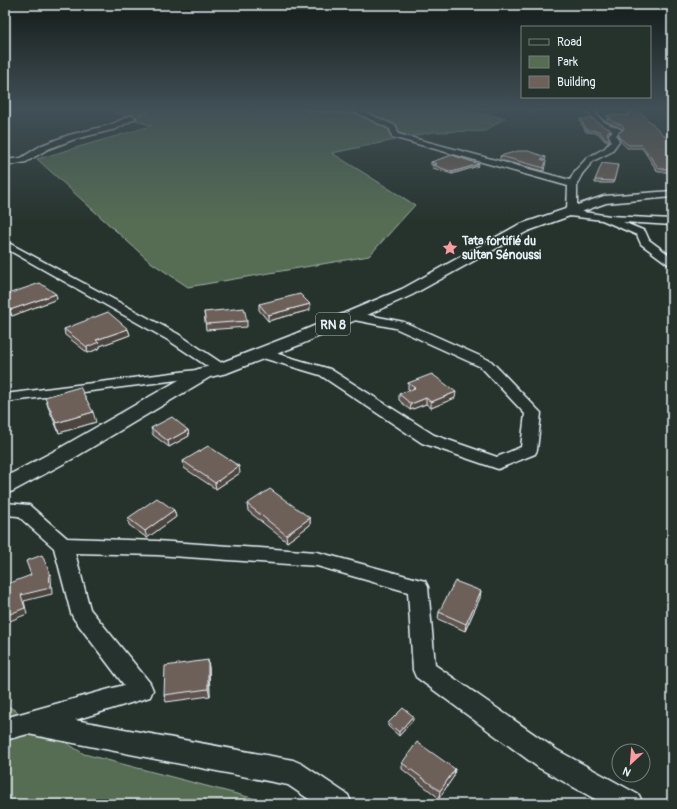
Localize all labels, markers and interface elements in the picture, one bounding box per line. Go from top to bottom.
legend [521,26,651,98]
text: Road [557,35,582,50]
text: Park [557,55,578,70]
text: Building [557,75,596,90]
place label: Tata fortifié du sultan Sénoussi [461,234,541,263]
place icon: Tata fortifié du sultan Sénoussi [441,239,459,257]
road number: RN 8 [316,313,350,335]
north arrow [611,743,651,783]
text: N [620,764,633,779]

